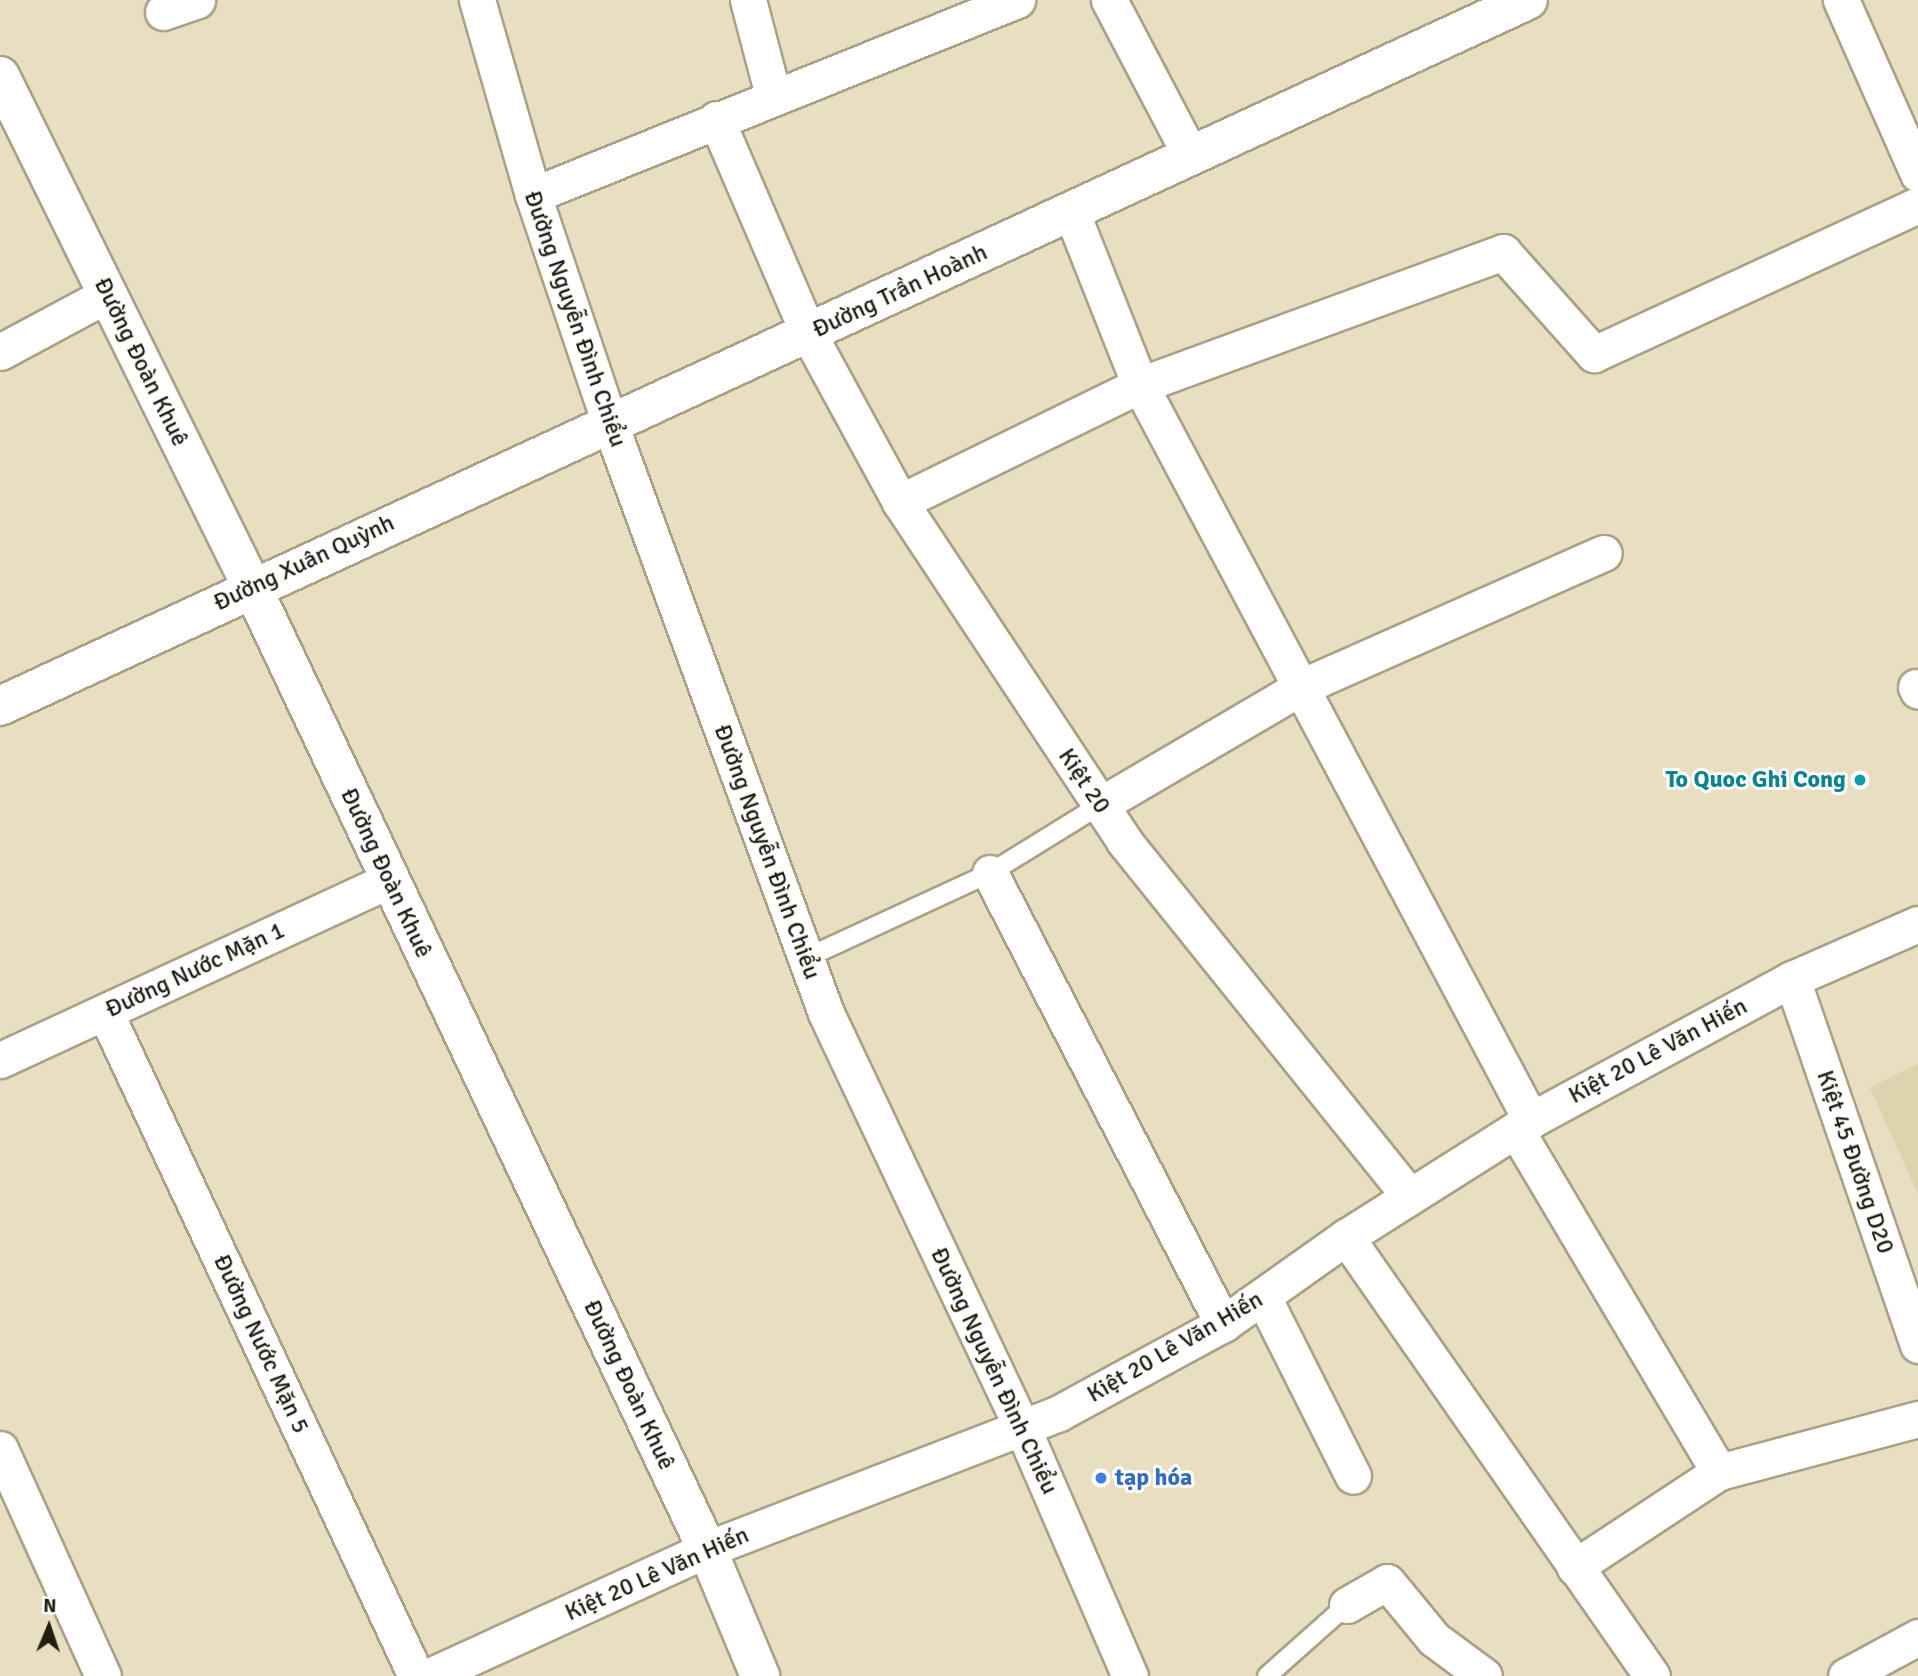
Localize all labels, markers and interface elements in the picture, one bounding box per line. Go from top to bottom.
street label: Đường Nguyễn Đình Chiểu [518,187,632,451]
street label: Đường Trần Hoành [808,238,992,344]
street label: Đường Đoàn Khuê [88,273,194,451]
street label: Đường Xuân Quỳnh [209,509,399,617]
street label: Đường Nguyễn Đình Chiểu [707,721,827,983]
street label: Kiệt 20 [1052,743,1116,819]
place label: To Quoc Ghi Cong [1665,766,1846,794]
marker: To Quoc Ghi Cong [1852,772,1868,788]
street label: Đường Đoàn Khuê [334,783,438,963]
street label: Đường Nước Mặn 1 [101,916,289,1024]
street label: Kiệt 20 Lê Văn Hiến [1564,992,1752,1110]
street label: Kiệt 45 Đường D20 [1810,1067,1900,1257]
street label: Đường Nguyễn Đình Chiểu [924,1243,1064,1499]
street label: Đường Nước Mặn 5 [207,1250,315,1438]
street label: Kiệt 20 Lê Văn Hiến [1082,1285,1268,1409]
street label: Đường Đoàn Khuê [577,1295,681,1475]
place label: tạp hóa [1115,1464,1192,1492]
marker: tạp hóa [1093,1470,1109,1486]
street label: Kiệt 20 Lê Văn Hiến [561,1521,753,1627]
north arrow [14,1592,84,1662]
text: N [43,1594,57,1618]

